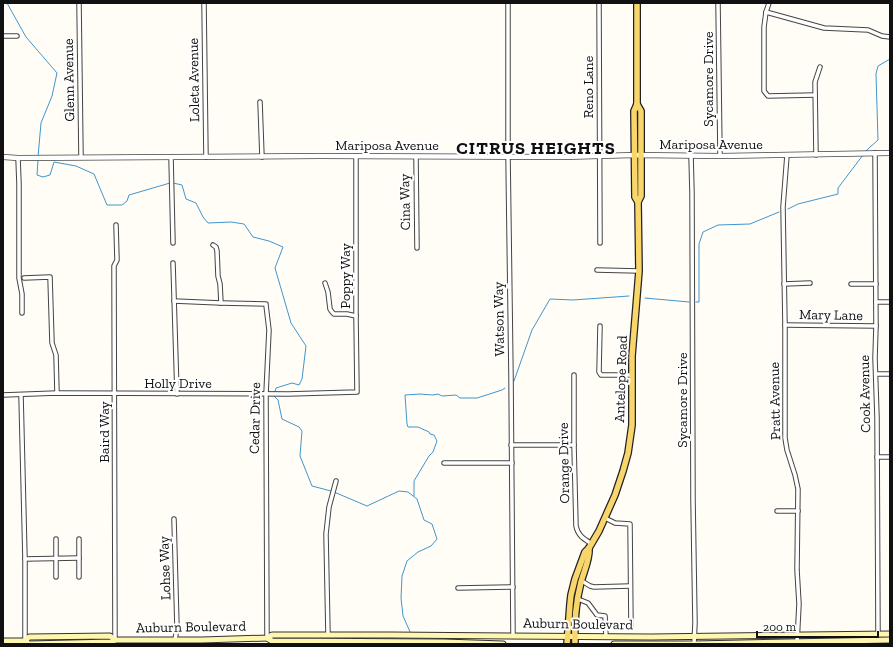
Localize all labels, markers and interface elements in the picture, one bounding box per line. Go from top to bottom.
street label: Sycamore Drive [700,31,717,127]
street label: Loleta Avenue [185,37,203,122]
street label: Glenn Avenue [60,38,78,122]
street label: Reno Lane [580,55,597,118]
street label: Mariposa Avenue [659,136,763,153]
street label: Mariposa Avenue [335,137,439,154]
district label: CITRUS HEIGHTS [456,137,616,159]
street label: Cina Way [396,173,414,230]
street label: Poppy Way [337,242,354,309]
street label: Watson Way [490,281,508,356]
street label: Mary Lane [799,306,863,324]
street label: Antelope Road [611,335,631,423]
street label: Sycamore Drive [674,352,691,448]
street label: Cook Avenue [856,355,874,433]
street label: Pratt Avenue [766,361,784,440]
street label: Holly Drive [144,375,212,392]
street label: Cedar Drive [246,382,264,454]
street label: Baird Way [96,400,113,463]
street label: Orange Drive [555,422,573,504]
street label: Lohse Way [155,535,175,600]
scale bar [757,613,878,639]
street label: Auburn Boulevard [523,615,633,633]
street label: Auburn Boulevard [136,618,246,636]
text: 200 m [763,620,797,634]

